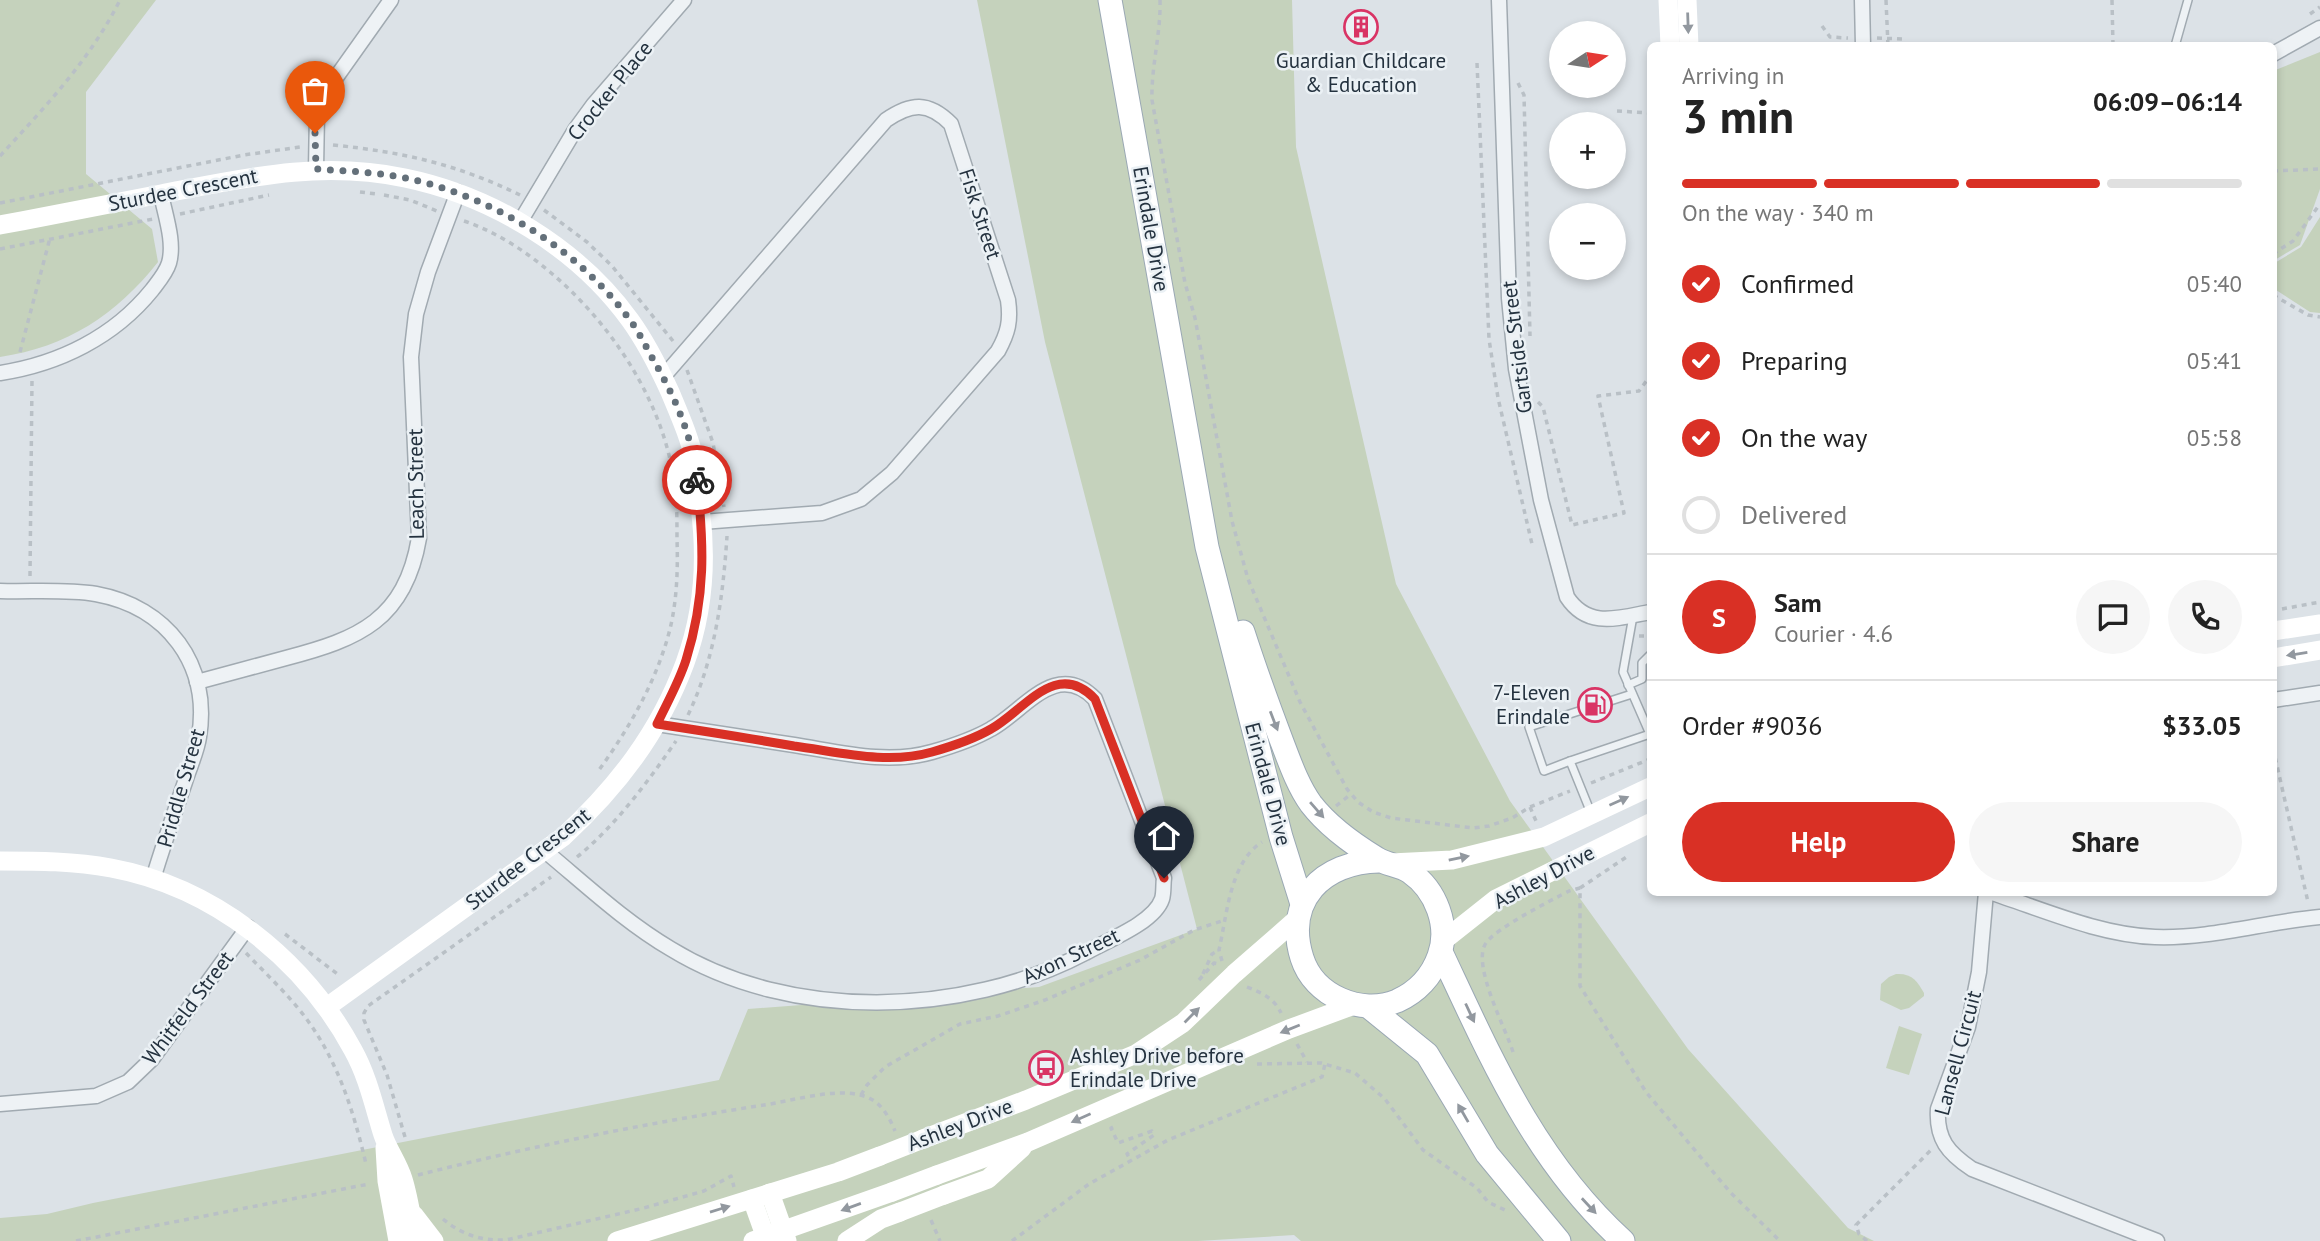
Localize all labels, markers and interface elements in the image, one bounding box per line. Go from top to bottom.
building icon: Guardian Childcare & Education [1342,8,1380,46]
one-way arrow [1682,12,1693,34]
north arrow [1549,21,1626,98]
map controls [1549,21,1626,280]
street label: Crocker Place [561,35,658,146]
place label: Guardian Childcare & Education [1276,47,1446,98]
pin [285,61,345,133]
text: Arriving in [1682,61,1784,90]
icon: bag [296,72,334,110]
text: 06:09–06:14 [2093,85,2242,118]
text: 3 min [1682,86,1794,146]
button: + [1549,112,1626,189]
street label: Sturdee Crescent [106,162,260,217]
street label: Erindale Drive [1127,164,1176,294]
street label: Fisk Street [953,165,1008,263]
text: On the way · 340 m [1682,198,1874,227]
button: − [1549,203,1626,280]
icon: check [1682,265,1720,303]
text: Confirmed [1741,267,1854,300]
text: 05:40 [2187,269,2242,298]
street label: Gartside Street [1495,279,1538,415]
icon: check [1682,342,1720,380]
text: Preparing [1741,344,1848,377]
text: 05:41 [2187,346,2242,375]
icon: check [1682,419,1720,457]
text: On the way [1741,421,1867,454]
text: 05:58 [2187,423,2242,452]
street label: Leach Street [401,428,430,540]
courier [662,445,732,515]
icon: bike [678,461,716,499]
text: Delivered [1741,498,1847,531]
button: chat [2076,580,2150,654]
button: phone [2168,580,2242,654]
text: Sam [1774,586,1822,619]
text: S [1712,601,1726,634]
text: Courier · 4.6 [1774,619,1893,648]
one-way arrow [2286,649,2308,660]
place label: 7-Eleven Erindale [1493,679,1570,730]
fuel station icon: 7-Eleven Erindale [1576,686,1614,724]
text: Order #9036 [1682,709,1822,742]
text: $33.05 [2162,709,2242,742]
one-way arrow [1269,710,1280,731]
street label: Erindale Drive [1239,719,1298,849]
street label: Priddle Street [151,725,210,850]
one-way arrow [1609,795,1629,807]
street label: Sturdee Crescent [460,801,596,916]
one-way arrow [1309,801,1325,819]
button: Help [1682,802,1955,882]
button: Share [1969,802,2242,882]
pin [1134,806,1194,878]
icon: home [1145,817,1183,855]
street label: Ashley Drive [1489,839,1599,914]
one-way arrow [1448,853,1470,864]
street label: Axon Street [1018,921,1124,990]
street label: Whitfeld Street [136,945,239,1070]
street label: Lansell Circuit [1928,988,1987,1118]
one-way arrow [1464,1003,1476,1023]
one-way arrow [1183,1006,1200,1023]
one-way arrow [1279,1023,1300,1034]
place label: Ashley Drive before Erindale Drive [1070,1042,1244,1093]
bus stop icon: Ashley Drive before Erindale Drive [1027,1049,1065,1087]
street label: Ashley Drive [903,1092,1016,1157]
one-way arrow [1457,1104,1469,1123]
one-way arrow [1070,1113,1091,1124]
one-way arrow [1581,1197,1597,1215]
one-way arrow [840,1201,861,1212]
one-way arrow [710,1203,731,1214]

